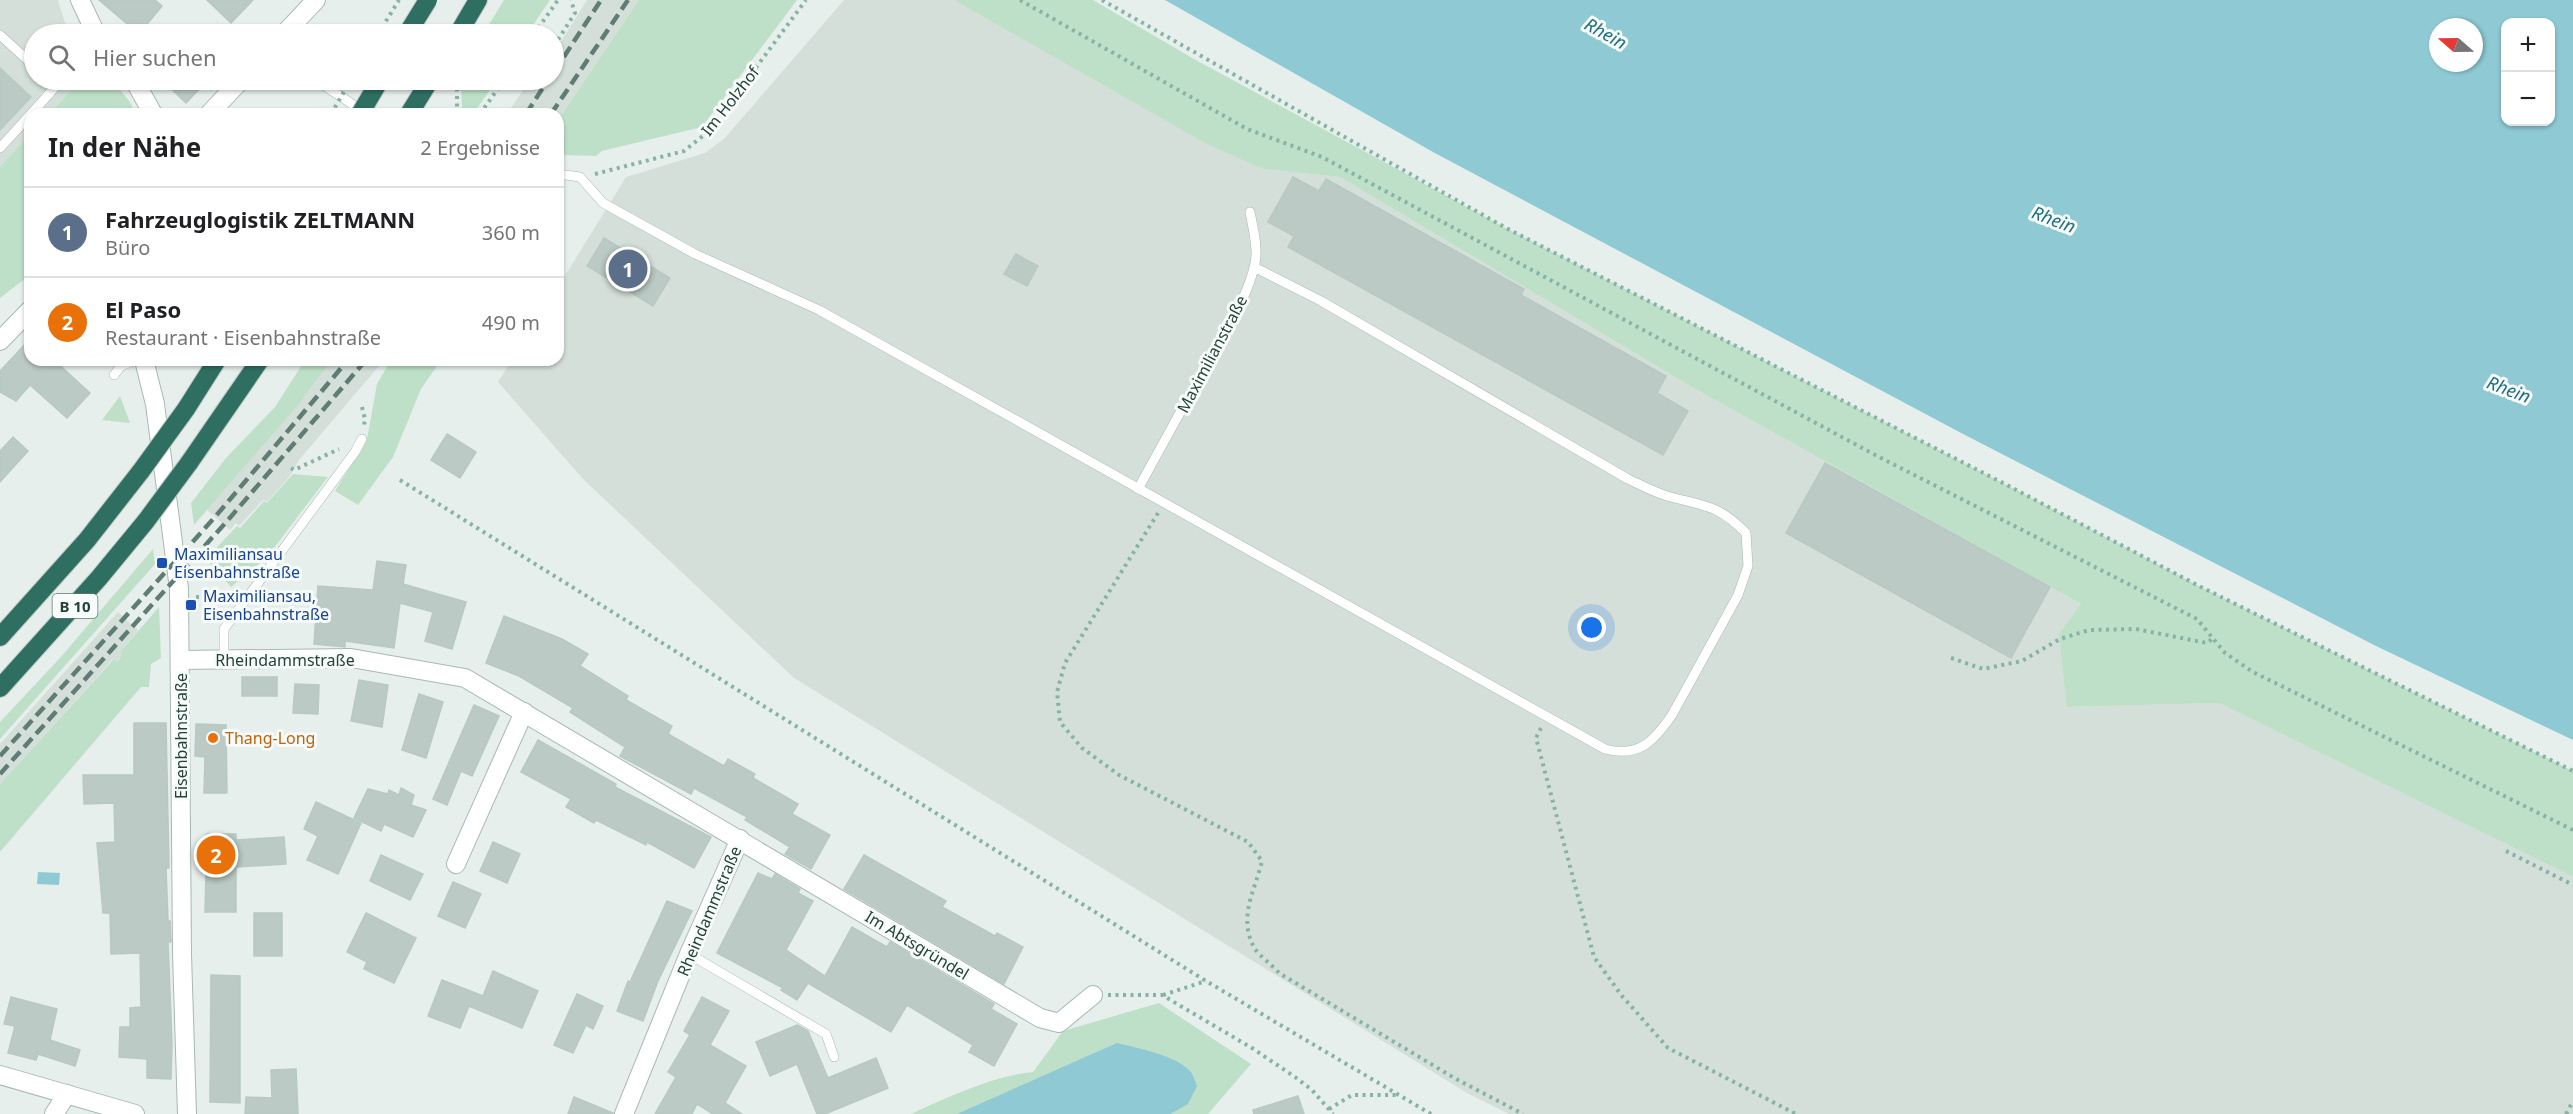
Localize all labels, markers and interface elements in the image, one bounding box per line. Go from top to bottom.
water label: Rhein [1581,12,1631,54]
north arrow [2429,18,2483,72]
map controls [2501,18,2555,126]
button: + [2501,18,2555,72]
search box [24,24,564,90]
icon: search [45,41,78,74]
text: Hier suchen [93,42,217,72]
street label: Im Holzhof [696,60,765,140]
button: − [2501,72,2555,126]
text: In der Nähe [48,129,201,165]
text: 2 Ergebnisse [420,134,540,161]
water label: Rhein [2029,200,2079,238]
text: Fahrzeuglogistik ZELTMANN [105,204,415,234]
text: 1 [62,219,73,246]
text: 360 m [482,219,540,246]
text: Büro [105,234,150,261]
pin: 1 [608,246,648,292]
street label: Maximilianstraße [1172,291,1252,417]
text: El Paso [105,294,181,324]
text: 2 [62,309,73,336]
text: 490 m [482,309,540,336]
text: Restaurant · Eisenbahnstraße [105,324,381,351]
water label: Rhein [2484,370,2534,408]
place label: Maximiliansau Eisenbahnstraße [174,543,300,583]
marker: Maximiliansau Eisenbahnstraße [155,556,169,570]
place label: Maximiliansau, Eisenbahnstraße [203,585,329,625]
road number: B 10 [52,594,98,618]
marker: Maximiliansau, Eisenbahnstraße [184,598,198,612]
your location [1577,613,1606,642]
street label: Rheindammstraße [215,649,355,671]
street label: Eisenbahnstraße [170,673,192,799]
place label: Thang-Long [225,727,315,749]
marker: Thang-Long [206,731,220,745]
pin: 2 [196,832,236,878]
street label: Rheindammstraße [672,843,746,979]
street label: Im Abtsgründel [861,905,973,985]

